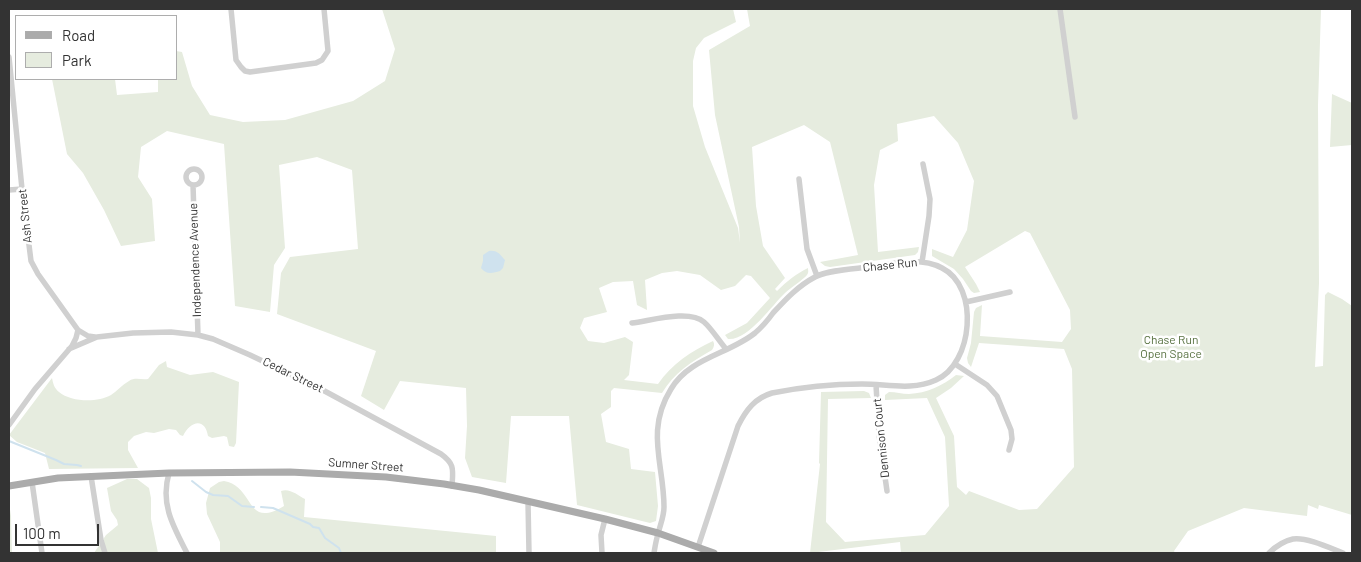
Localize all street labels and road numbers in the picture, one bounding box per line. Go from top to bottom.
street label: Ash Street [15,188,35,244]
street label: Independence Avenue [186,203,204,317]
street label: Chase Run [862,255,918,275]
street label: Cedar Street [260,354,326,396]
street label: Dennison Court [870,397,892,479]
street label: Sumner Street [328,455,404,475]

